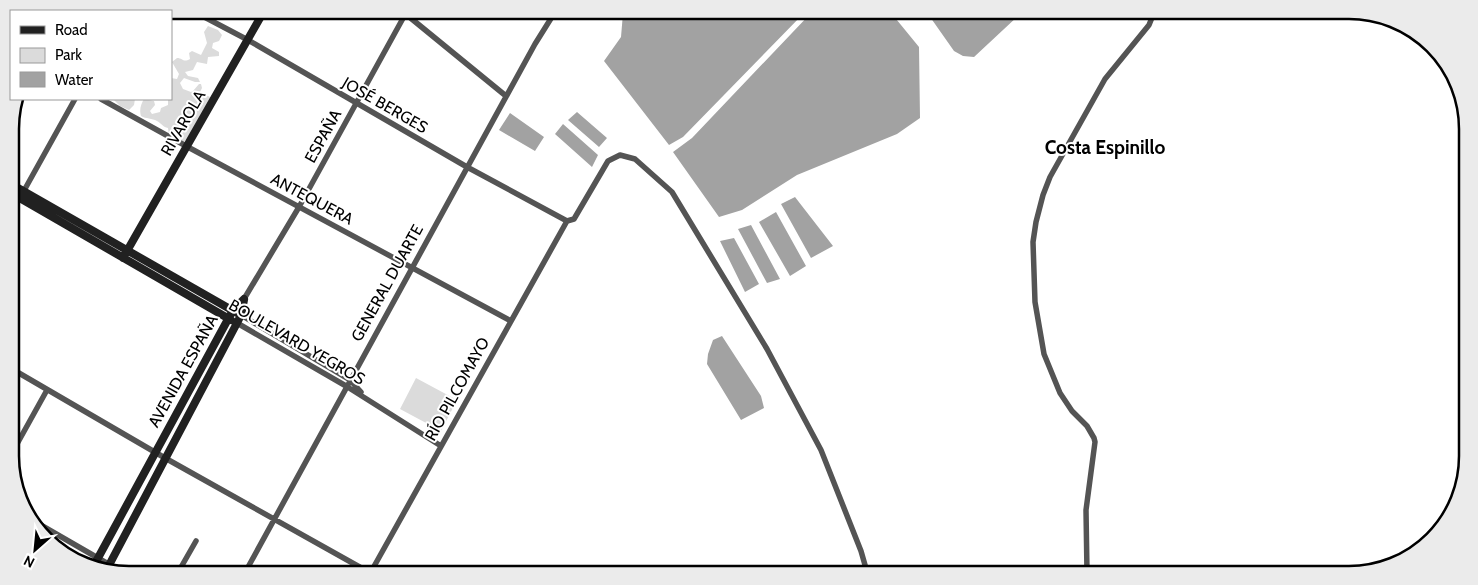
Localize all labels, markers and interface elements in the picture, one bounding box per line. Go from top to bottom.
legend [10,10,172,100]
text: Road [55,21,88,39]
text: Park [55,46,82,64]
text: Water [55,71,93,89]
street label: JOSÉ BERGES [338,72,431,137]
street label: RIVAROLA [157,87,209,159]
street label: ESPAÑA [301,106,345,166]
district label: Costa Espinillo [1045,136,1165,159]
street label: ANTEQUERA [268,169,357,229]
street label: GENERAL DUARTE [347,221,427,345]
street label: BOULEVARD YEGROS [226,295,368,389]
street label: AVENIDA ESPAÑA [144,311,222,431]
street label: RÍO PILCOMAYO [421,334,493,444]
north arrow [10,525,60,575]
text: N [21,551,38,572]

